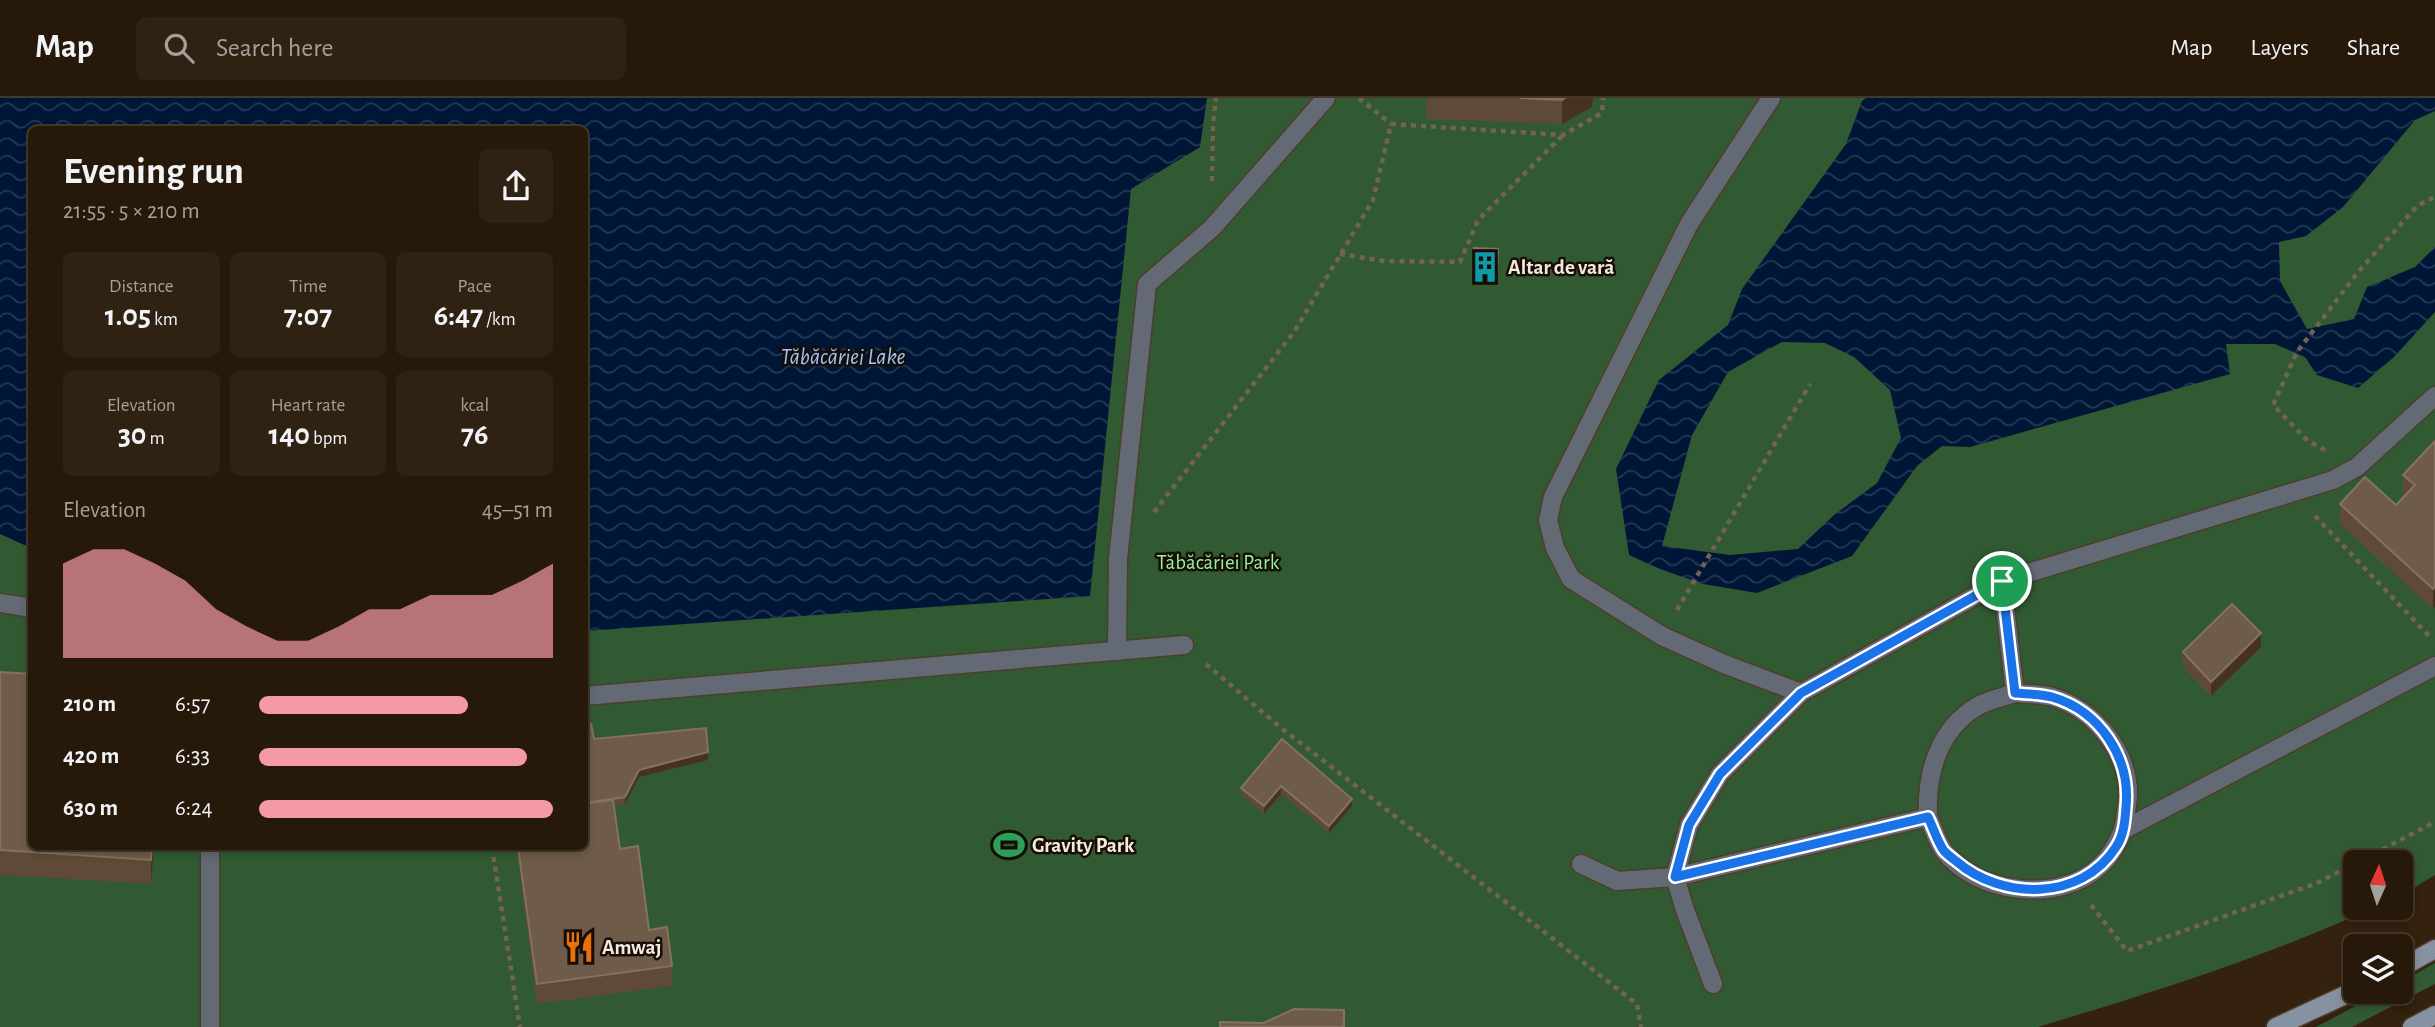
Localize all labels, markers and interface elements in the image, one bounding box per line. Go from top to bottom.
search box [136,17,626,80]
icon: search [160,29,198,67]
text: Map [35,31,94,64]
text: Search here [216,35,334,61]
text: Map [2170,36,2212,60]
text: Layers [2250,36,2309,60]
text: Share [2347,36,2400,60]
button: share [479,149,553,223]
text: Evening run [63,153,244,191]
text: 21:55 · 5 × 210 m [63,200,200,223]
building icon: Altar de vară [1468,250,1502,284]
place label: Altar de vară [1508,257,1614,278]
text: Distance [109,277,174,296]
text: Time [289,277,327,296]
text: Pace [458,277,492,296]
text: 1.05 [105,301,151,331]
text: 7:07 [284,301,332,331]
text: 6:47 [434,301,483,331]
text: km [151,310,178,329]
text: /km [483,310,516,329]
water label: Tăbăcăriei Lake [780,346,906,369]
text: Elevation [107,396,176,415]
text: Heart rate [271,396,345,415]
text: kcal [460,396,489,415]
text: 30 [118,420,146,450]
text: 140 [268,420,310,450]
text: 76 [461,420,488,450]
text: m [146,429,165,448]
text: bpm [310,429,348,448]
text: Elevation [63,499,146,522]
text: 45–51 m [482,499,553,522]
pin [1972,551,2032,611]
park label: Tăbăcăriei Park [1157,552,1280,573]
icon: arrive [1983,562,2021,600]
text: 210 m [63,693,116,716]
text: 6:57 [175,693,210,716]
text: 420 m [63,745,119,768]
text: 6:33 [175,745,210,768]
text: 630 m [63,797,118,820]
text: 6:24 [175,797,213,820]
sports icon: Gravity Park [992,828,1026,862]
place label: Gravity Park [1032,835,1135,856]
north arrow [2343,850,2413,920]
map controls [2343,850,2413,1004]
restaurant icon: Amwaj [562,930,596,964]
button: layers [2343,934,2413,1004]
place label: Amwaj [602,937,662,958]

